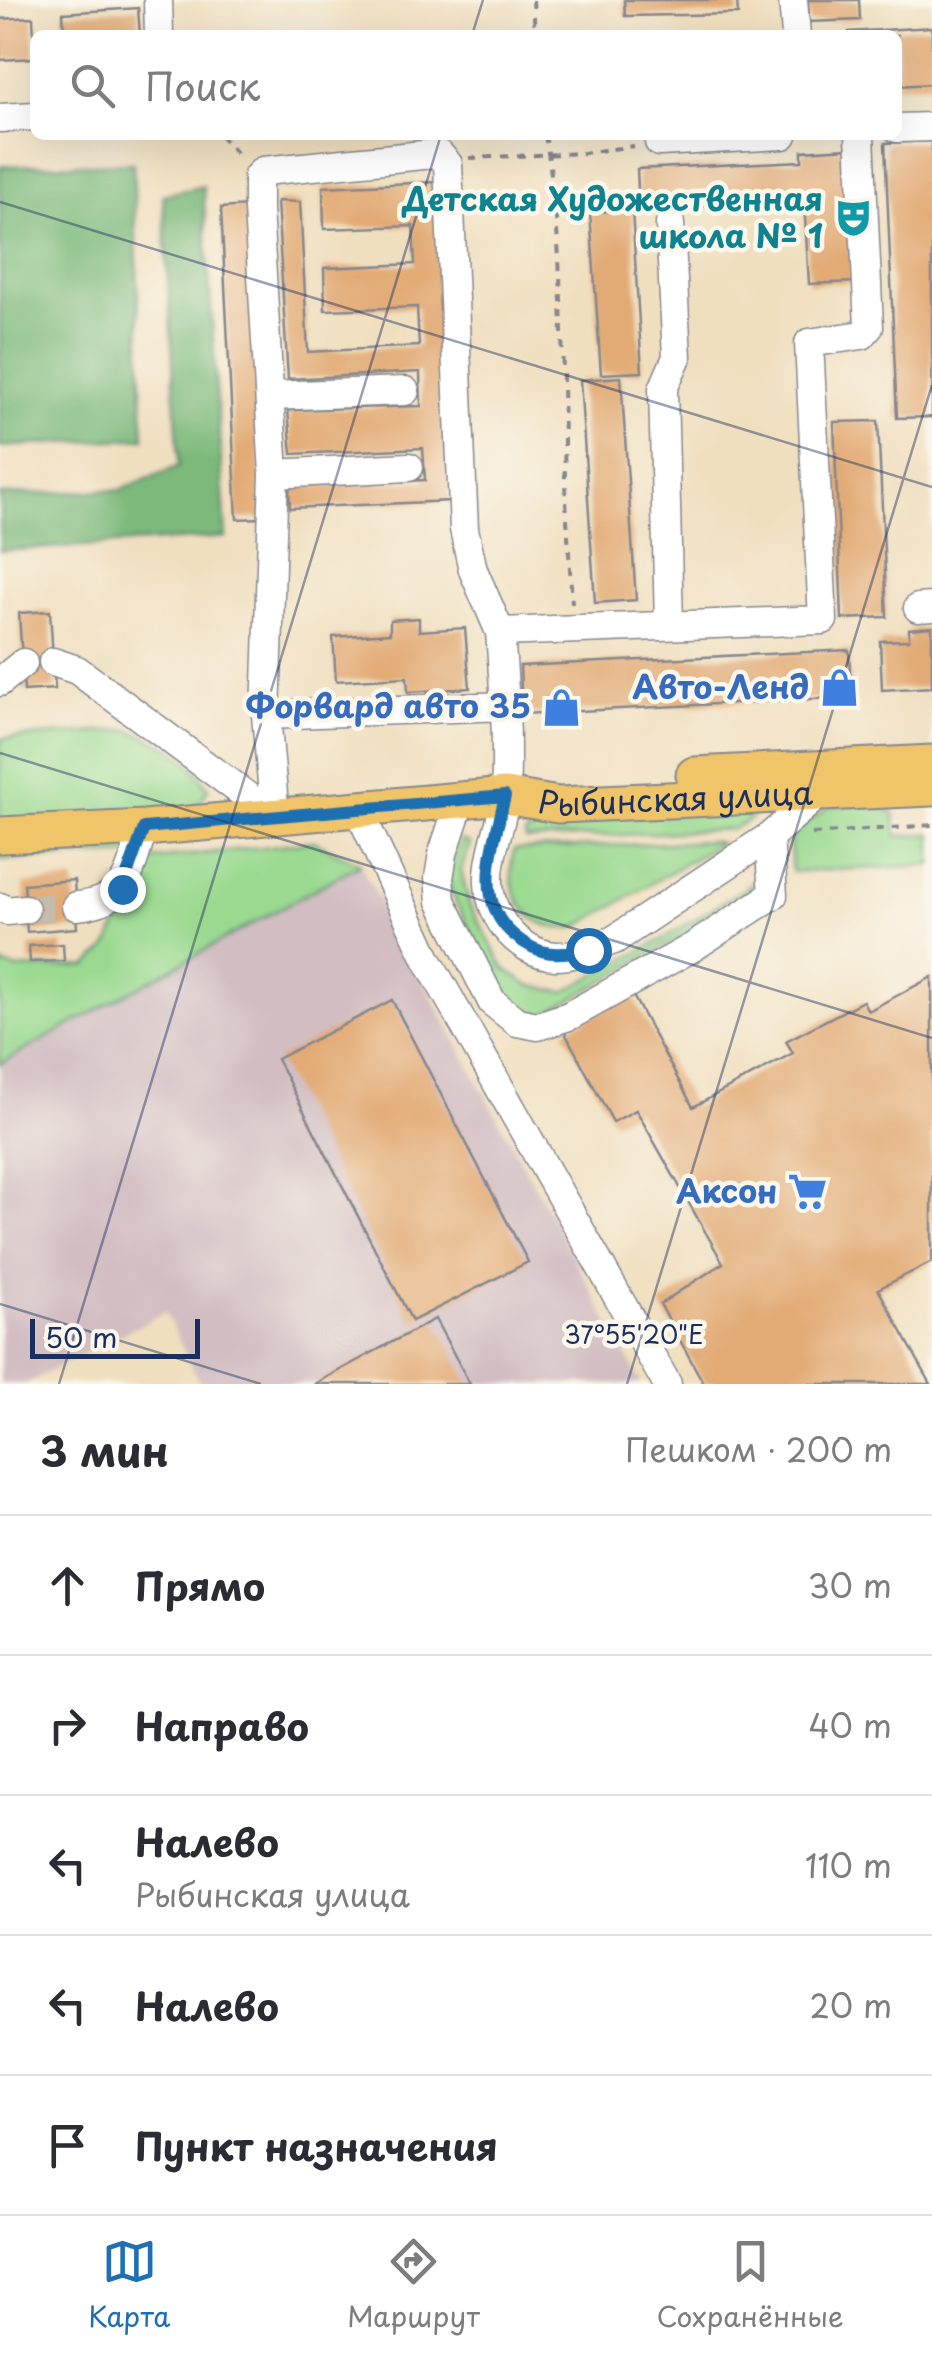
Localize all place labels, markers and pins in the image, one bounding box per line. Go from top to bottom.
place label: Детская Художественная школа № 1 [401,174,823,259]
theatre icon: Детская Художественная школа № 1 [832,197,874,239]
place label: Авто-Ленд [632,662,809,710]
shop icon: Авто-Ленд [818,667,860,709]
place label: Форвард авто 35 [246,681,531,729]
shop icon: Форвард авто 35 [540,686,582,728]
place label: Аксон [676,1166,777,1214]
supermarket icon: Аксон [786,1171,828,1213]

